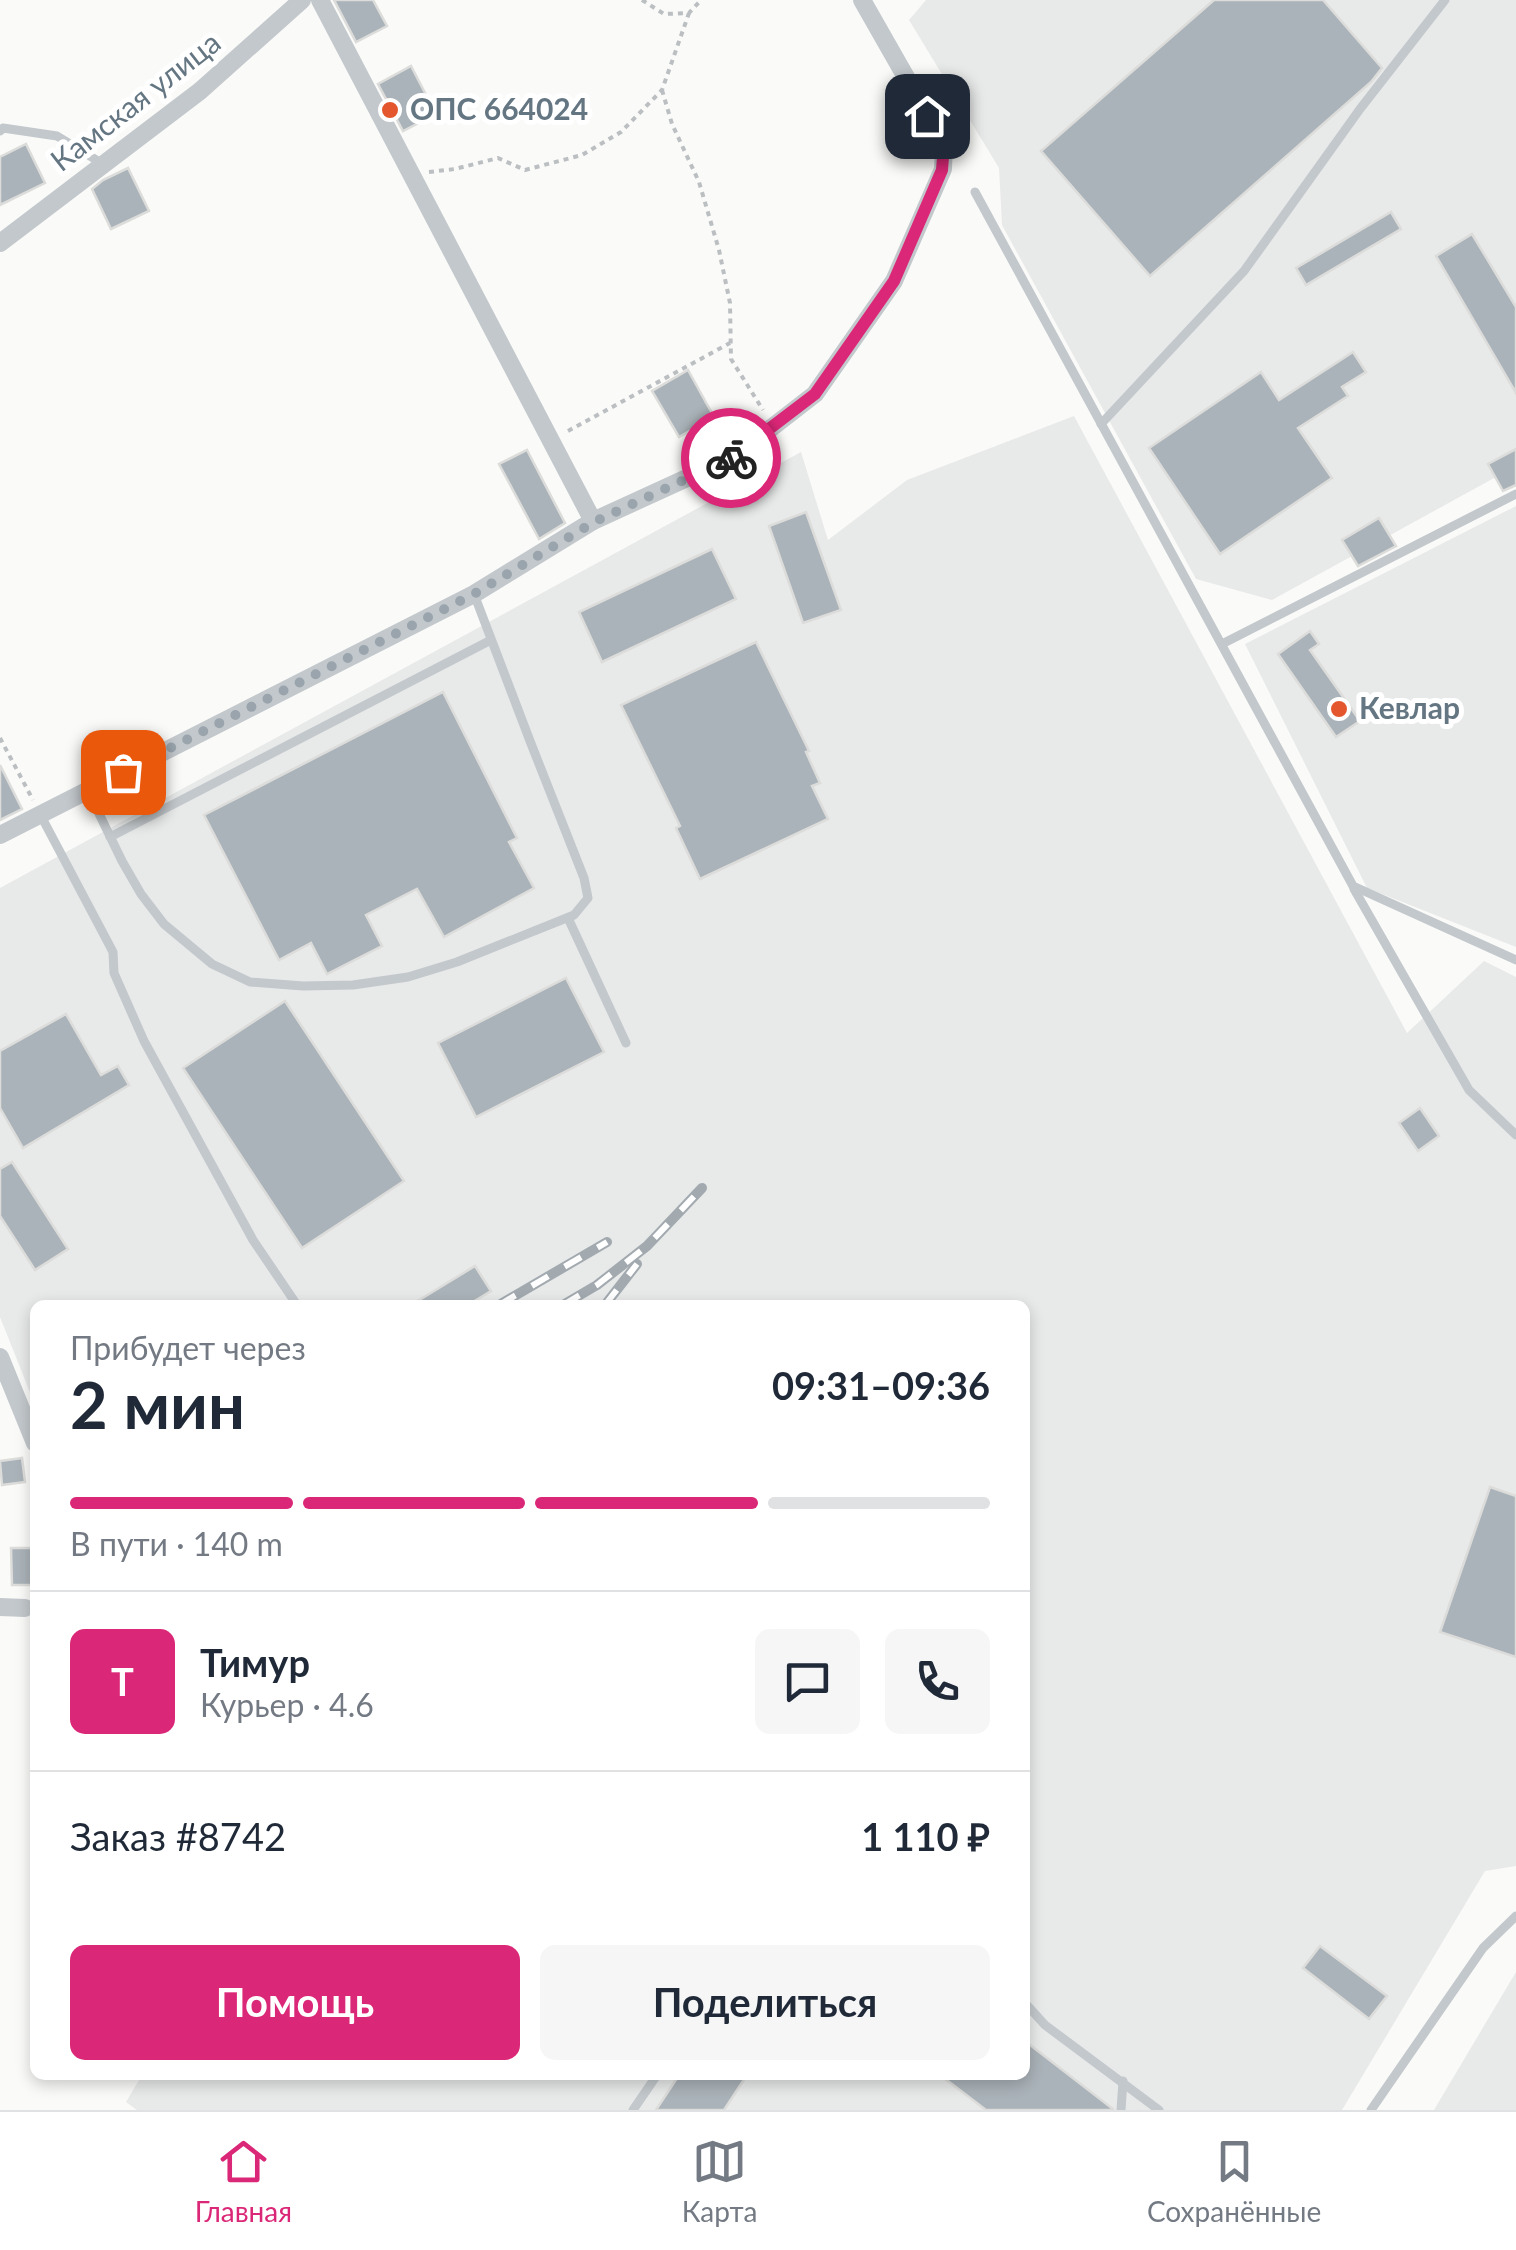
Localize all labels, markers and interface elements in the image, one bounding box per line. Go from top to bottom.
street label: Камская улица [43,23,227,178]
pin [885,74,970,159]
icon: home [900,89,955,144]
place label: ОПС 664024 [410,90,588,126]
marker: ОПС 664024 [379,99,401,121]
courier [681,408,781,508]
icon: bike [704,431,759,486]
place label: Кевлар [1359,689,1460,725]
marker: Кевлар [1328,698,1350,720]
pin [81,730,166,815]
icon: bag [96,745,151,800]
text: Прибудет через [70,1328,306,1367]
text: 09:31–09:36 [772,1362,990,1408]
text: 2 мин [70,1365,245,1443]
text: В пути · 140 m [70,1524,283,1563]
button: chat [755,1629,860,1734]
button: phone [885,1629,990,1734]
text: Тимур [200,1639,310,1685]
text: Т [111,1658,134,1704]
text: Курьер · 4.6 [200,1685,374,1724]
text: Заказ #8742 [70,1813,286,1859]
text: 1 110 ₽ [861,1813,990,1859]
button: Помощь [70,1945,520,2060]
button: Поделиться [540,1945,990,2060]
tab: Главная [195,2134,292,2228]
tab: Карта [682,2134,757,2228]
tab: Сохранённые [1147,2134,1321,2228]

